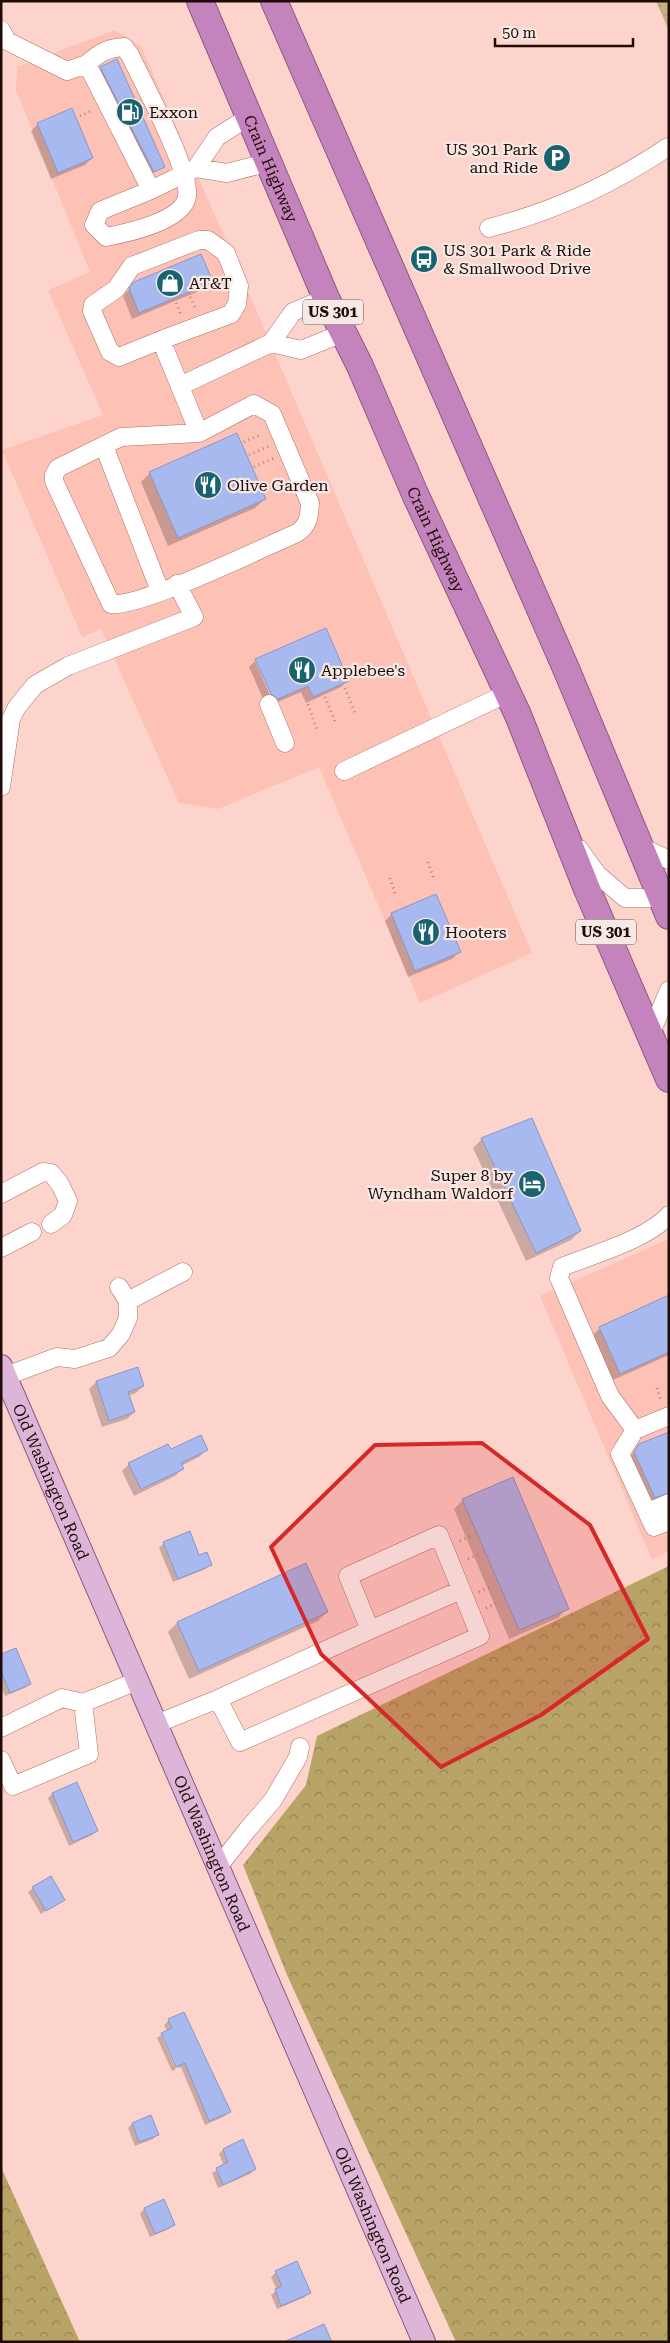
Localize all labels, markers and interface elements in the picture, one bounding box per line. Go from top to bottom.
scale bar [495,15,632,47]
text: 50 m [502,24,537,42]
fuel station icon: Exxon [115,97,145,127]
place label: Exxon [149,103,198,122]
street label: Crain Highway [240,112,302,226]
place label: US 301 Park and Ride [445,140,538,177]
parking icon: US 301 Park and Ride [542,143,572,173]
place label: US 301 Park & Ride & Smallwood Drive [443,241,591,278]
bus stop icon: US 301 Park & Ride & Smallwood Drive [409,244,439,274]
shop icon: AT&T [155,268,185,298]
place label: AT&T [189,274,232,293]
road number: US 301 [303,300,363,324]
restaurant icon: Olive Garden [193,470,223,500]
place label: Olive Garden [227,476,329,495]
street label: Crain Highway [403,484,469,596]
restaurant icon: Applebee's [287,655,317,685]
place label: Applebee's [321,661,405,680]
restaurant icon: Hooters [411,917,441,947]
road number: US 301 [576,920,636,944]
place label: Hooters [445,923,507,942]
place label: Super 8 by Wyndham Waldorf [367,1166,514,1203]
hotel icon: Super 8 by Wyndham Waldorf [517,1169,547,1199]
street label: Old Washington Road [9,1401,93,1563]
street label: Old Washington Road [170,1772,254,1934]
street label: Old Washington Road [331,2144,415,2306]

